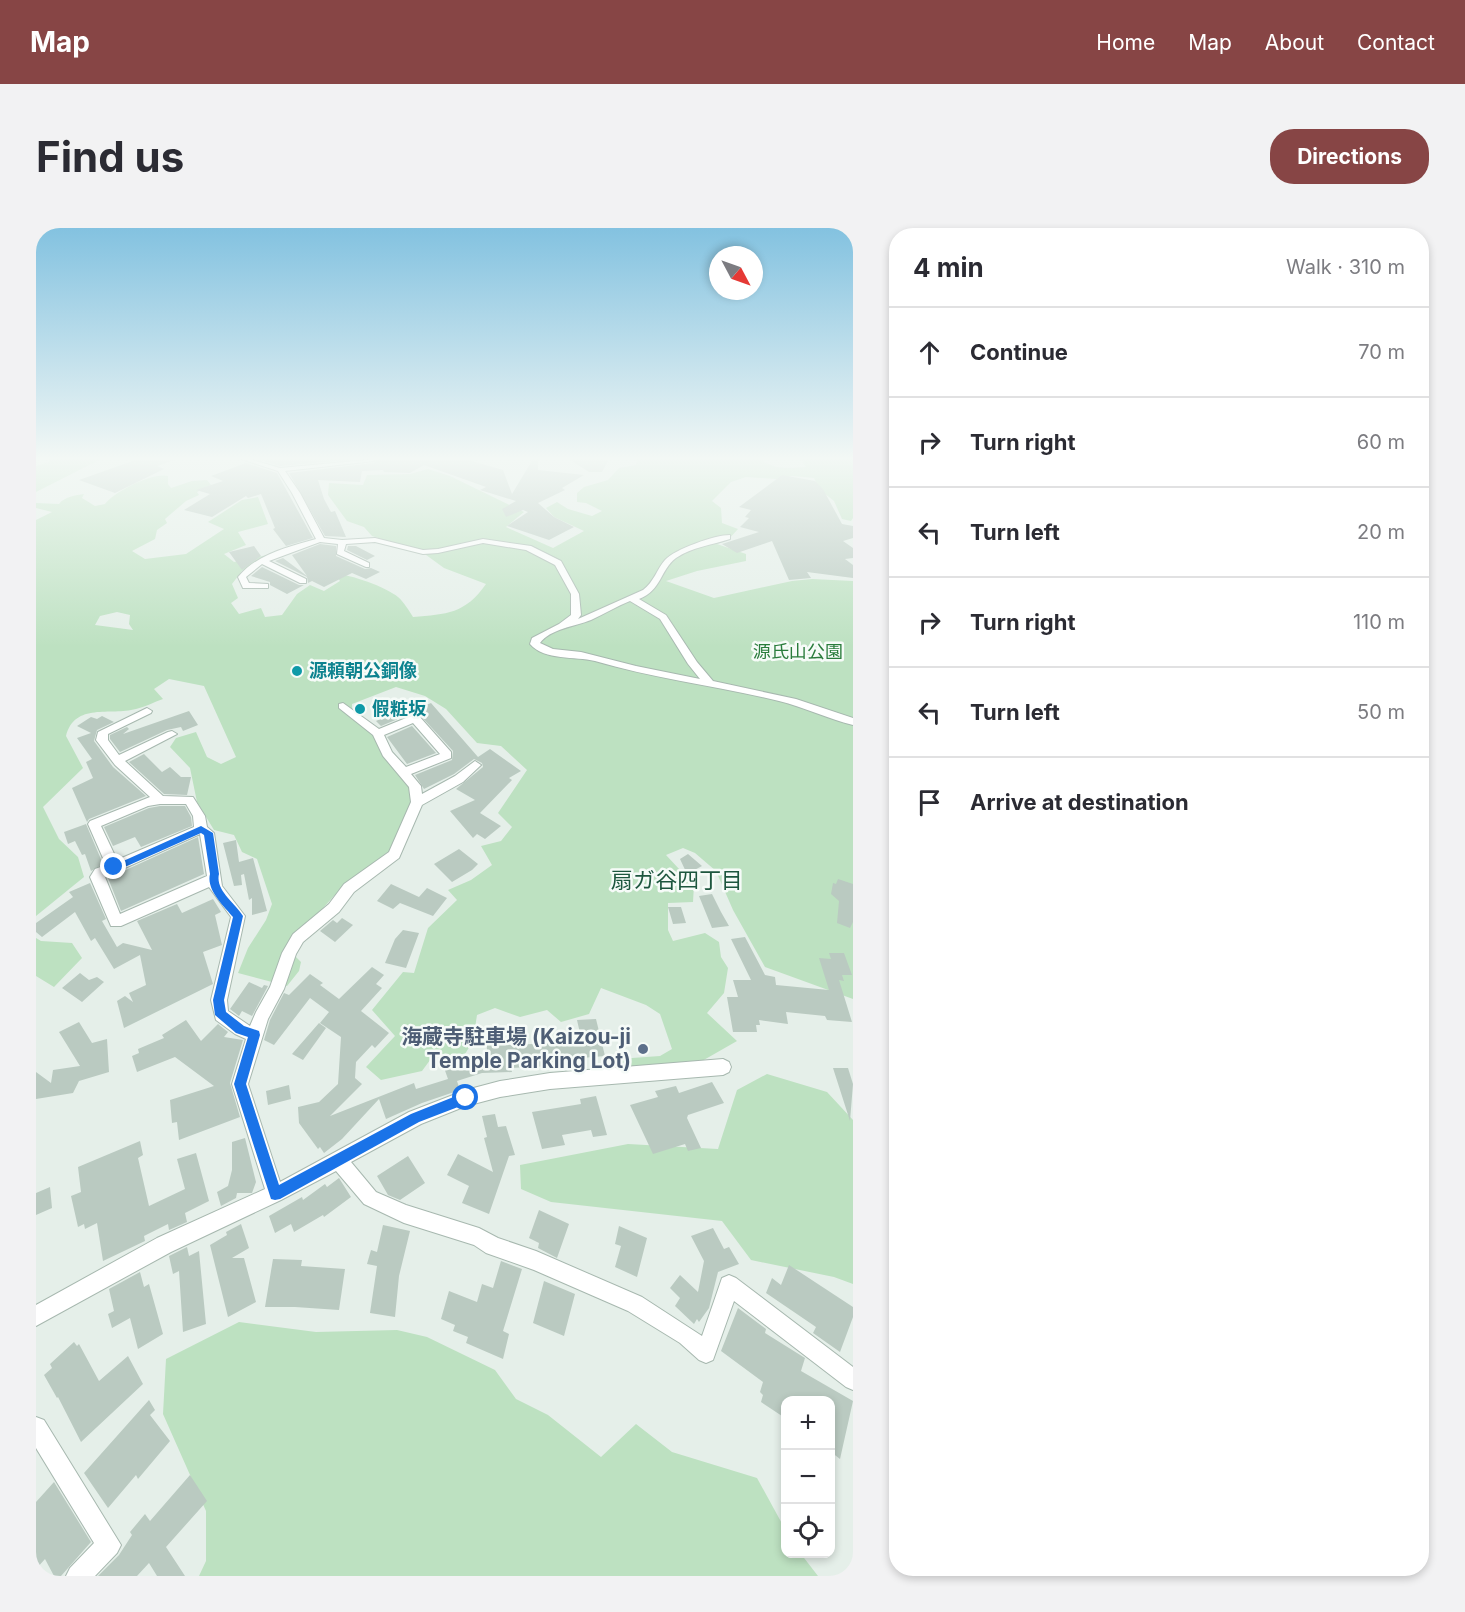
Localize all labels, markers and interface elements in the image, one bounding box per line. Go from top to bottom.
text: Map [30,25,90,59]
text: Home [1096,30,1155,55]
text: Map [1188,30,1232,55]
text: About [1265,30,1324,55]
text: Contact [1357,30,1435,55]
button: Directions [1270,129,1429,184]
text: Find us [36,131,184,182]
north arrow [709,246,763,300]
text: 4 min [913,252,984,283]
text: Walk · 310 m [1286,255,1405,279]
icon: ahead [913,336,946,369]
text: Continue [970,339,1068,365]
text: 70 m [1358,340,1405,364]
icon: right [913,426,946,459]
text: Turn right [970,429,1076,455]
text: 60 m [1357,430,1405,454]
icon: left [913,516,946,549]
text: Turn left [970,519,1060,545]
text: 20 m [1357,520,1405,544]
icon: right [913,606,946,639]
text: Turn right [970,609,1076,635]
text: 110 m [1353,610,1405,634]
park label: 源氏山公園 [753,641,843,662]
place label: 源頼朝公銅像 [309,660,417,681]
marker: 源頼朝公銅像 [290,664,304,678]
icon: left [913,696,946,729]
place label: 假粧坂 [372,698,427,719]
text: Turn left [970,699,1060,725]
text: 50 m [1357,700,1405,724]
marker: 假粧坂 [353,702,367,716]
icon: arrive [913,786,946,819]
text: Arrive at destination [970,789,1189,815]
route end [100,853,126,879]
district label: 扇ガ谷四丁目 [611,867,743,893]
place label: 海蔵寺駐車場 (Kaizou-ji Temple Parking Lot) [401,1024,631,1073]
marker: 海蔵寺駐車場 (Kaizou-ji Temple Parking Lot) [636,1042,650,1056]
route start [452,1084,478,1110]
map controls [781,1396,835,1558]
button: + [781,1396,835,1450]
button: − [781,1450,835,1504]
button: locate [781,1504,835,1558]

